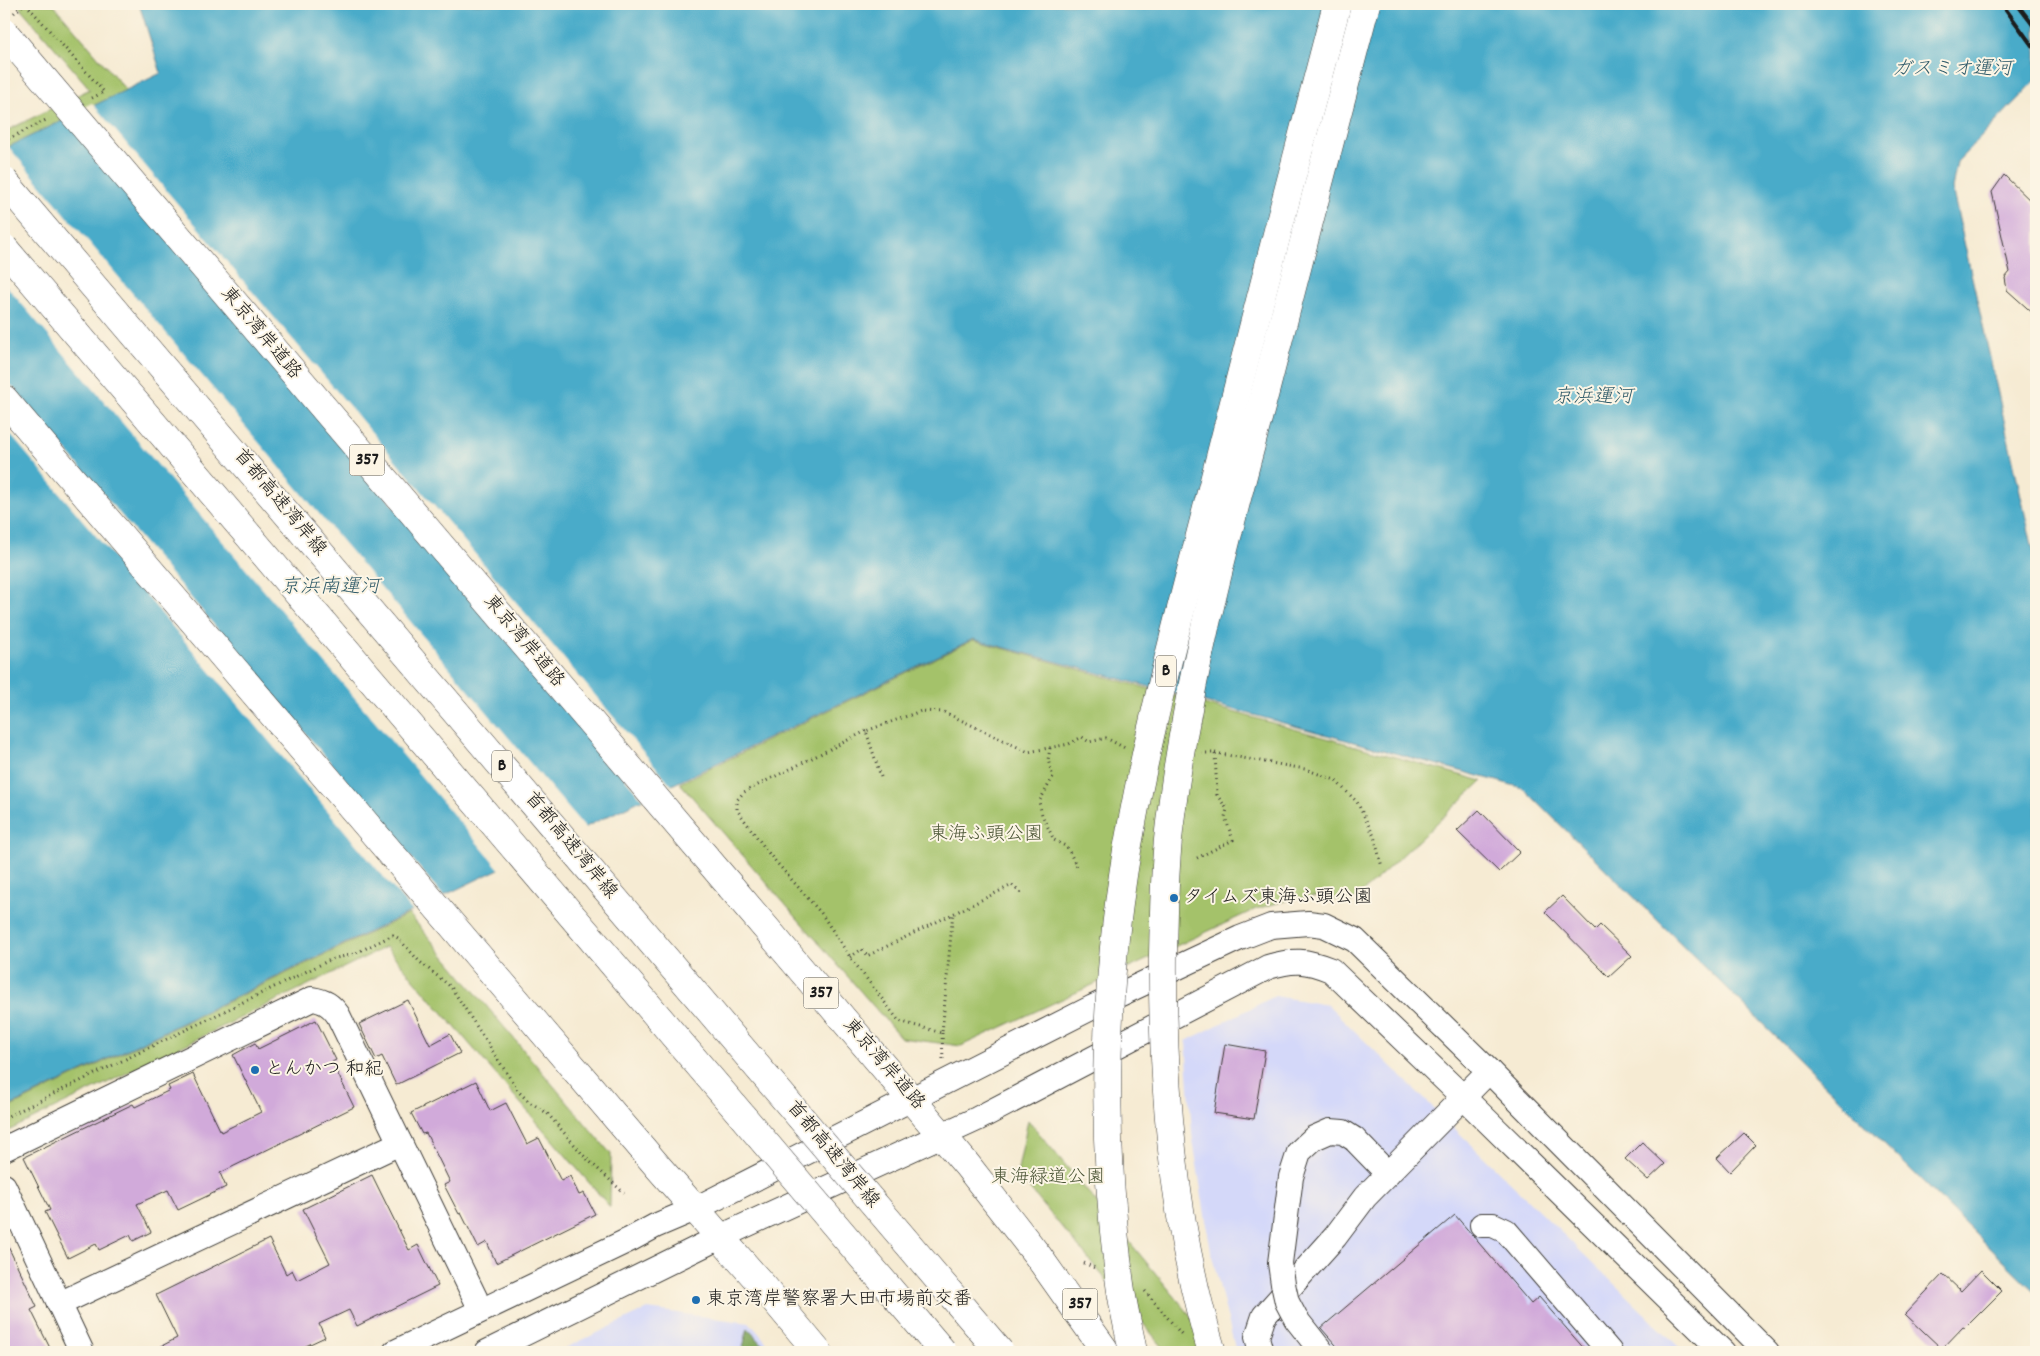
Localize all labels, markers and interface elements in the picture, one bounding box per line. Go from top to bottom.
water label: ガスミオ運河 [1892,56,2015,84]
street label: 東京湾岸道路 [213,282,307,386]
water label: 京浜運河 [1553,384,1636,412]
street label: 首都高速湾岸線 [226,443,332,563]
road number: 357 [350,444,384,476]
water label: 京浜南運河 [280,574,383,602]
street label: 東京湾岸道路 [476,590,570,694]
road number: B [1156,656,1176,686]
road number: B [492,750,512,781]
street label: 首都高速湾岸線 [517,786,623,906]
park label: 東海ふ頭公園 [929,822,1043,849]
place label: タイムズ東海ふ頭公園 [1184,885,1372,912]
marker: タイムズ東海ふ頭公園 [1168,892,1180,904]
road number: 357 [804,978,838,1008]
street label: 東京湾岸道路 [835,1013,931,1117]
place label: とんかつ 和紀 [265,1057,383,1084]
marker: とんかつ 和紀 [249,1064,261,1076]
street label: 首都高速湾岸線 [779,1095,885,1215]
park label: 東海緑道公園 [991,1165,1105,1192]
place label: 東京湾岸警察署大田市場前交番 [706,1287,972,1314]
road number: 357 [1062,1288,1098,1320]
marker: 東京湾岸警察署大田市場前交番 [690,1294,702,1306]

